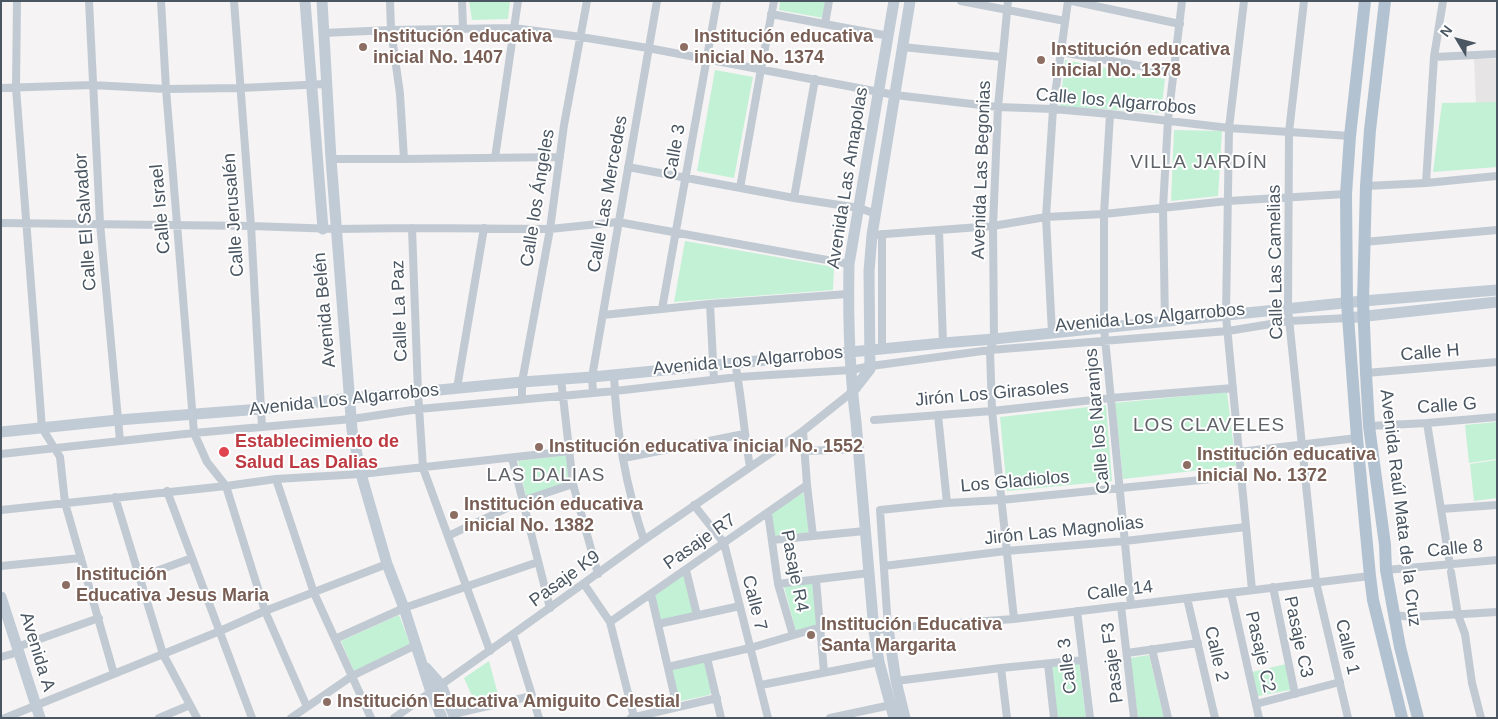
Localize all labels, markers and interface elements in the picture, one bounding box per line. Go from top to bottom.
north arrow [1433,15,1483,65]
text: N [1437,22,1455,40]
place label: Institución educativa inicial No. 1407 [373,26,552,68]
place label: Institución educativa inicial No. 1374 [694,26,873,68]
place label: Institución educativa inicial No. 1378 [1051,39,1230,82]
marker: Institución educativa inicial No. 1407 [357,41,369,53]
marker: Institución educativa inicial No. 1374 [678,41,690,53]
marker: Institución educativa inicial No. 1378 [1035,54,1047,66]
street label: Avenida Las Begonias [968,80,996,260]
street label: Calle los Algarrobos [1035,84,1197,120]
street label: Avenida Las Amapolas [823,86,873,270]
street label: Calle Las Mercedes [584,114,632,274]
street label: Calle 3 [659,123,691,181]
street label: Calle los Ángeles [516,128,560,268]
street label: Calle El Salvador [70,152,102,292]
street label: Calle Jerusalén [219,152,249,278]
district label: VILLA JARDÍN [1129,152,1269,174]
street label: Calle Israel [146,163,176,255]
street label: Calle Las Camelias [1264,184,1288,340]
street label: Avenida Belén [309,251,341,369]
street label: Calle La Paz [387,260,413,362]
street label: Avenida Los Algarrobos [1054,299,1246,337]
street label: Calle H [1400,340,1460,366]
street label: Avenida Los Algarrobos [652,342,844,380]
street label: Calle los Naranjos [1081,347,1115,495]
street label: Jirón Los Girasoles [914,377,1070,411]
street label: Avenida Los Algarrobos [248,379,440,421]
street label: Avenida Raúl Mata de la Cruz [1375,388,1425,628]
street label: Calle G [1416,393,1478,419]
district label: LOS CLAVELES [1131,415,1287,437]
place label: Establecimiento de Salud Las Dalias [235,431,399,474]
place label: Institución educativa inicial No. 1552 [549,436,863,458]
marker: Institución educativa inicial No. 1552 [533,441,545,453]
place label: Institución educativa inicial No. 1372 [1197,444,1376,486]
marker: Establecimiento de Salud Las Dalias [217,445,231,459]
marker: Institución educativa inicial No. 1372 [1181,459,1193,471]
district label: LAS DALIAS [485,465,607,487]
street label: Los Gladiolos [960,466,1070,498]
place label: Institución educativa inicial No. 1382 [464,494,643,536]
marker: Institución educativa inicial No. 1382 [448,509,460,521]
street label: Pasaje R7 [660,509,740,575]
street label: Jirón Las Magnolias [983,512,1145,550]
street label: Pasaje R4 [775,528,813,614]
street label: Calle 8 [1426,535,1484,563]
street label: Pasaje K9 [525,546,605,612]
place label: Institución Educativa Jesus Maria [76,564,269,606]
street label: Calle 7 [737,573,771,633]
street label: Calle 14 [1086,576,1154,606]
marker: Institución Educativa Jesus Maria [60,579,72,591]
street label: Pasaje C3 [1279,594,1317,680]
street label: Pasaje C2 [1240,609,1280,695]
street label: Avenida A [15,610,59,694]
place label: Institución Educativa Santa Margarita [821,614,1002,656]
street label: Calle 1 [1330,617,1364,677]
street label: Pasaje F3 [1097,621,1129,705]
street label: Calle 2 [1199,624,1233,684]
marker: Institución Educativa Santa Margarita [805,629,817,641]
street label: Calle 3 [1054,637,1082,695]
place label: Institución Educativa Amiguito Celestial [337,691,680,713]
marker: Institución Educativa Amiguito Celestial [321,696,333,708]

